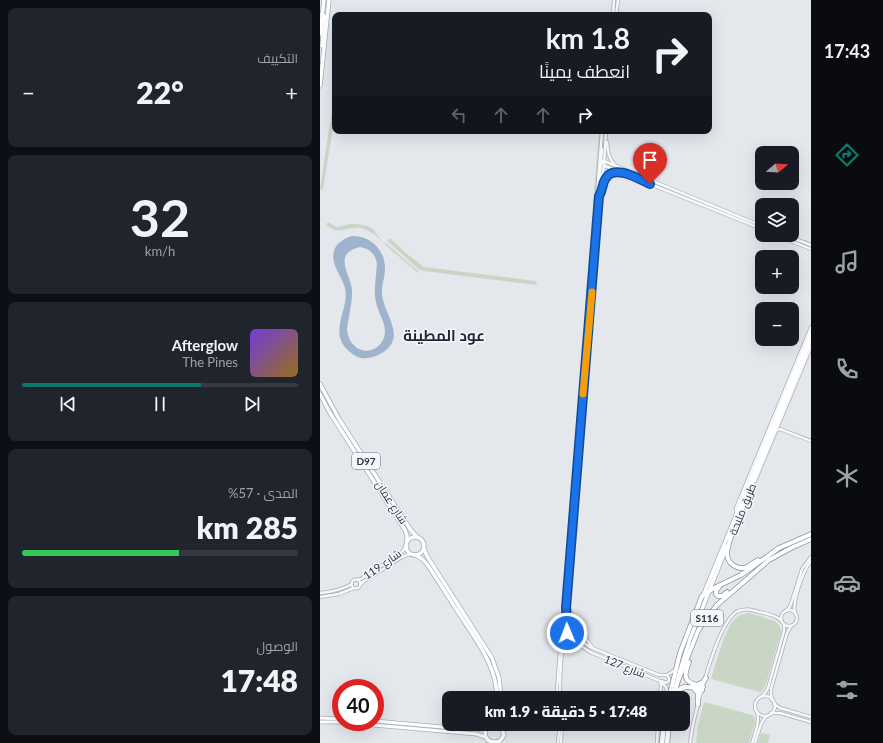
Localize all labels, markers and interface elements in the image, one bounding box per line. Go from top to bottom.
text: 1.8 km [546,21,630,55]
icon: right [644,28,696,80]
text: 17:43 [824,40,870,62]
text: التكييف [257,50,298,66]
text: انعطف يمينًا [539,60,630,82]
text: 22° [136,74,184,110]
text: − [22,79,35,106]
text: + [285,79,298,106]
icon: left [448,104,470,126]
icon: ahead [490,104,512,126]
icon: ahead [532,104,554,126]
icon: right [574,104,596,126]
icon: directions [833,141,861,169]
pin [633,143,667,184]
north arrow [755,146,799,190]
map controls [755,146,799,346]
icon: arrive [639,149,661,171]
text: 32 [130,186,190,248]
button: layers [755,198,799,242]
text: km/h [145,243,175,259]
icon: music [833,248,861,276]
button: + [755,250,799,294]
button: − [755,302,799,346]
district label: عود المطينة [403,326,485,345]
text: Afterglow [172,336,238,354]
text: The Pines [182,354,238,370]
icon: phone [833,355,861,383]
icon: previous [57,393,79,415]
icon: pause [149,393,171,415]
icon: next [241,393,263,415]
road number: D97 [352,453,380,469]
icon: climate [833,462,861,490]
street label: شارع عمان [372,478,411,527]
street label: طريق مليحة [726,481,759,537]
text: المدى · 57% [228,485,298,501]
text: 285 km [197,509,298,545]
street label: شارع 119 [361,546,405,583]
icon: car [833,569,861,597]
road number: S116 [691,610,723,626]
position arrow [546,612,588,654]
text: الوصول [257,638,298,654]
street label: شارع 127 [602,652,647,682]
text: 17:48 [220,662,298,698]
icon: filters [833,676,861,704]
speed limit sign: 40 [332,679,384,731]
text: 17:48 · 5 دقيقة · 1.9 km [485,702,647,720]

